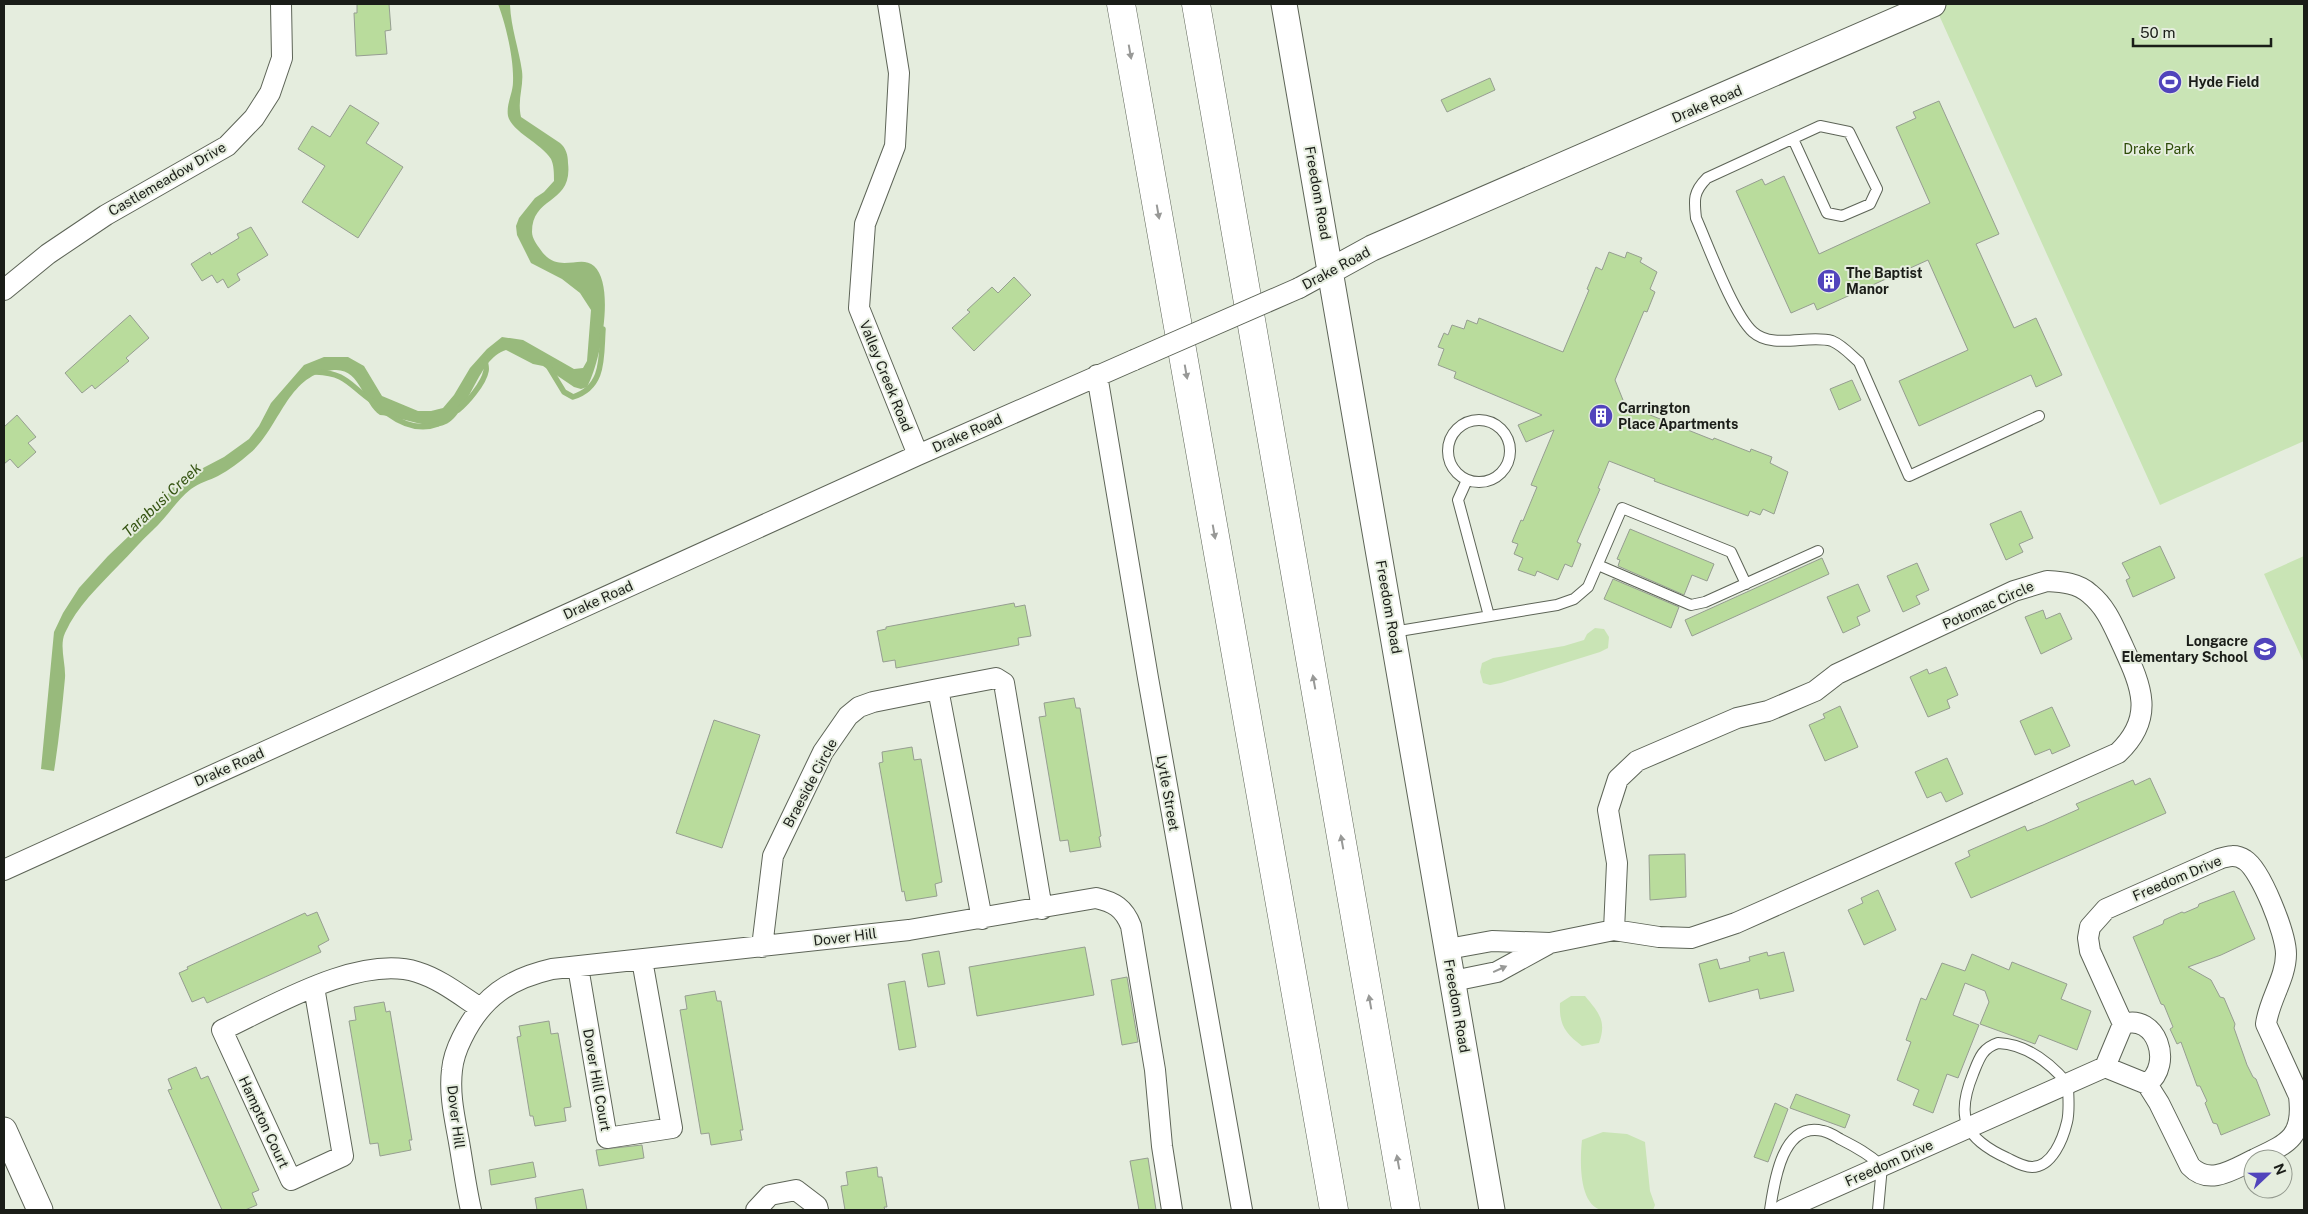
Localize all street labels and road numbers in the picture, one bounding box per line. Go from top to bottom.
street label: Drake Road [1670,82,1744,126]
street label: Castlemeadow Drive [105,139,229,219]
street label: Freedom Road [1302,145,1334,241]
street label: Drake Road [1299,243,1373,293]
street label: Valley Creek Road [856,318,916,434]
street label: Drake Road [930,411,1004,455]
street label: Freedom Road [1373,559,1405,655]
street label: Drake Road [561,578,635,622]
street label: Potomac Circle [1940,578,2036,632]
street label: Braeside Circle [780,736,840,830]
street label: Drake Road [192,745,266,789]
street label: Lytle Street [1153,754,1183,832]
street label: Freedom Drive [2130,852,2224,904]
street label: Dover Hill [812,925,878,949]
street label: Freedom Road [1441,958,1473,1054]
street label: Dover Hill Court [580,1028,614,1132]
street label: Hampton Court [236,1073,292,1171]
street label: Dover Hill [444,1084,468,1150]
street label: Freedom Drive [1842,1136,1936,1190]

